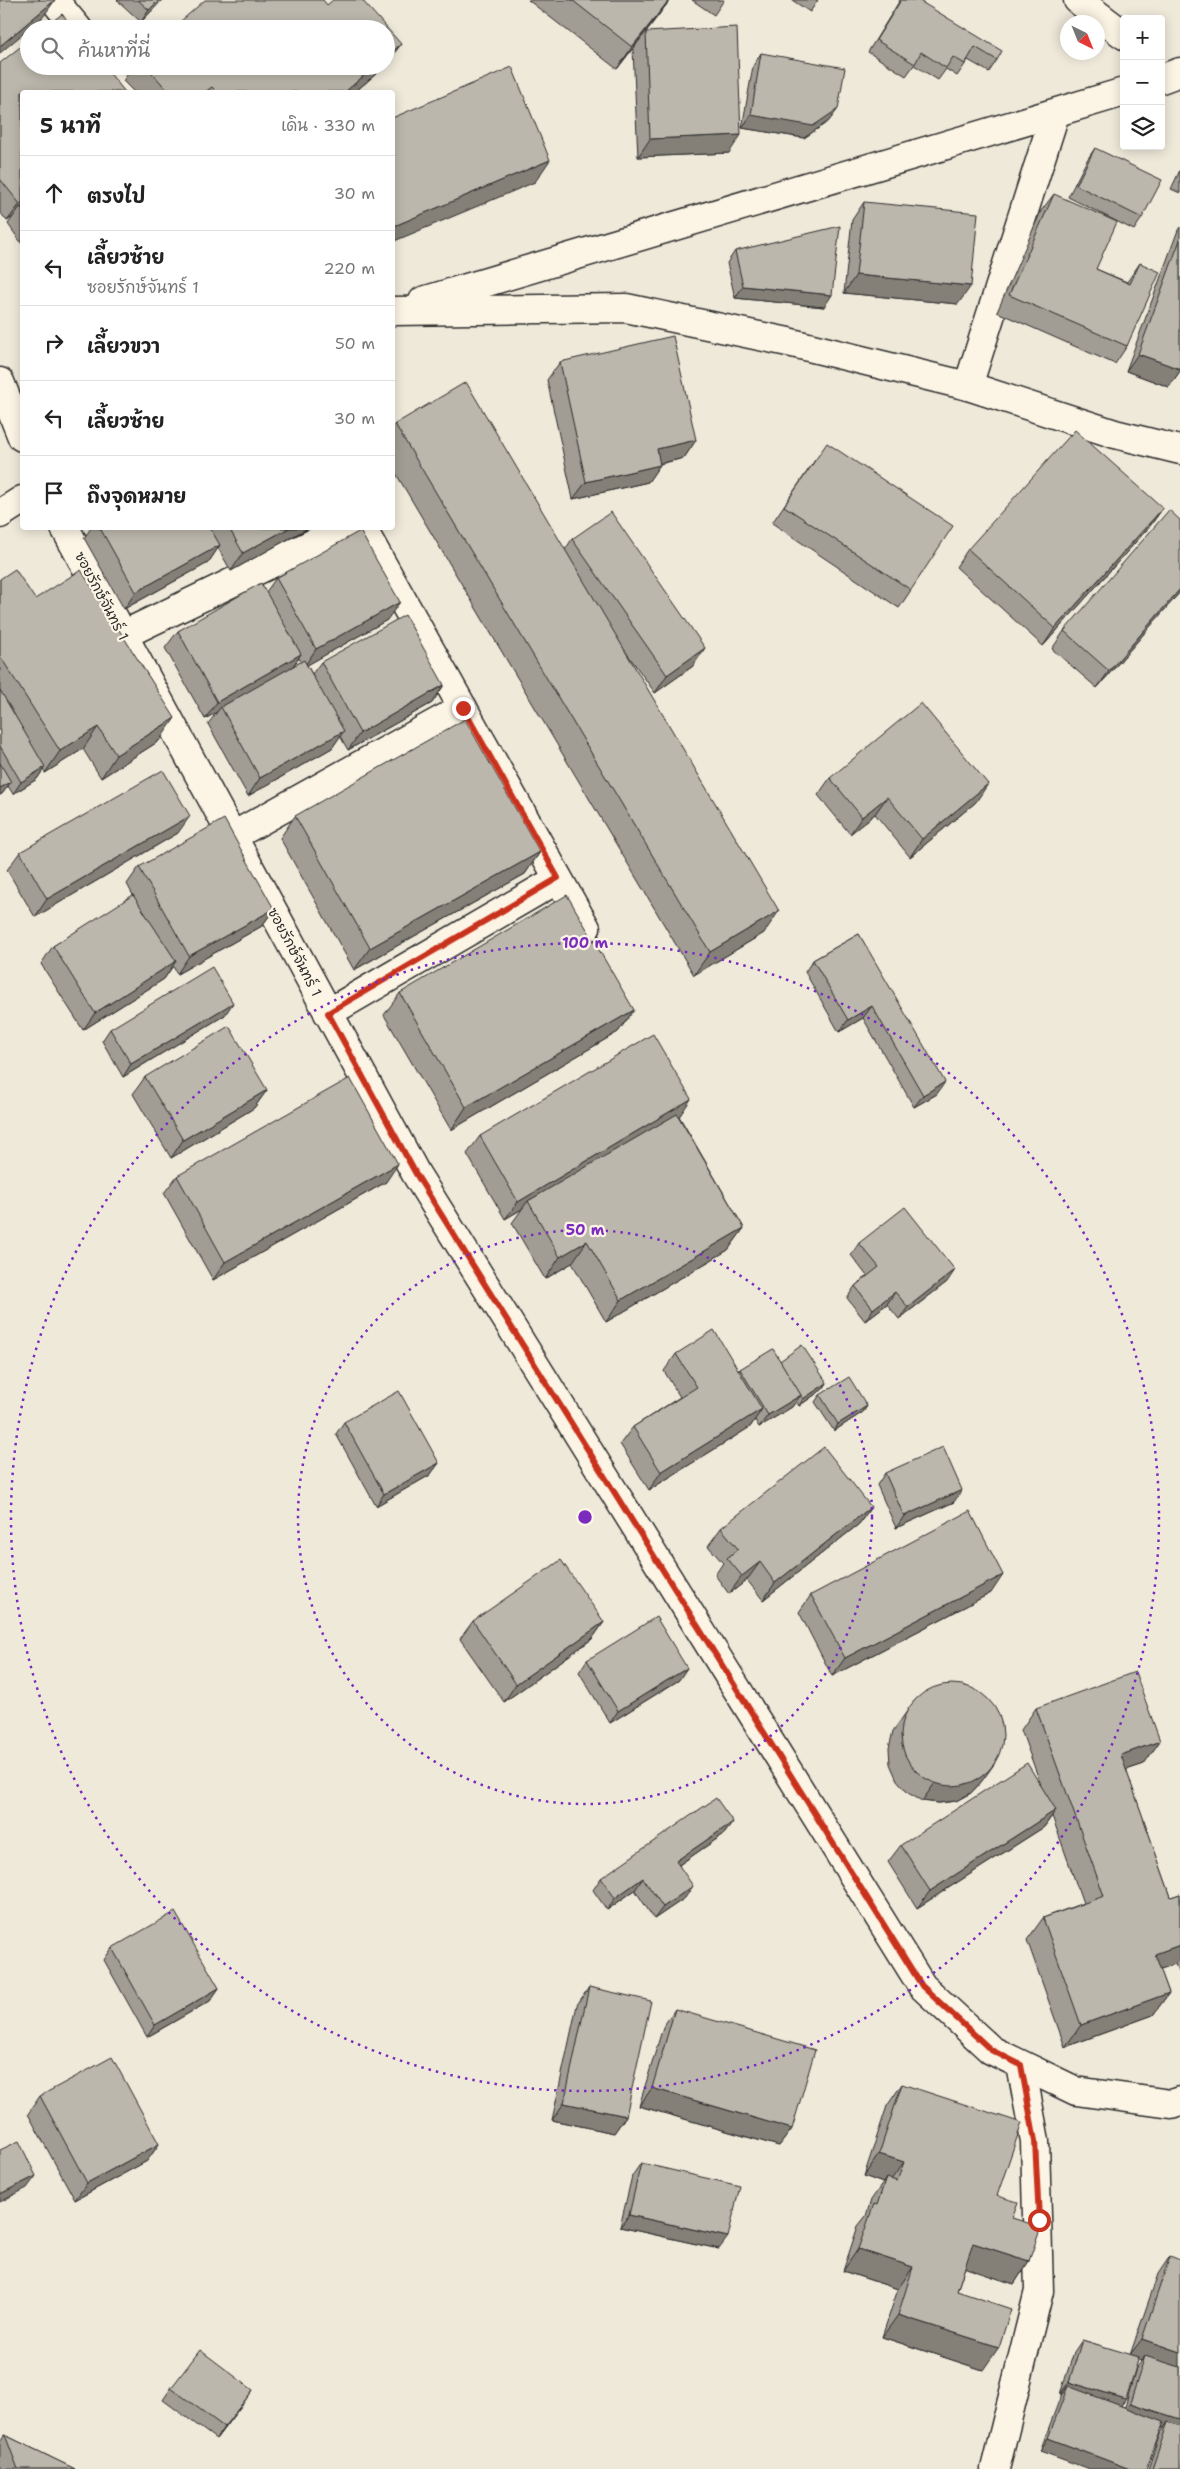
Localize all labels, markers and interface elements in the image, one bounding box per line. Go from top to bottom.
north arrow [1060,15,1105,60]
map controls [1120,15,1165,150]
button: + [1120,15,1165,60]
search box [20,20,395,75]
icon: search [38,34,66,62]
text: ค้นหาที่นี่ [78,38,150,63]
button: − [1120,60,1165,105]
button: layers [1120,105,1165,150]
text: 5 นาที [40,112,101,140]
text: เดิน · 330 m [281,115,375,136]
icon: ahead [40,179,68,207]
text: 30 m [334,183,375,204]
text: ตรงไป [87,184,145,209]
text: เลี้ยวซ้าย [87,245,164,270]
icon: left [40,254,68,282]
text: 220 m [323,258,375,279]
text: ซอยรักษ์จันทร์ 1 [87,277,199,298]
icon: right [40,329,68,357]
text: 50 m [335,333,375,354]
text: เลี้ยวขวา [87,334,160,359]
icon: left [40,404,68,432]
text: 30 m [334,408,375,429]
text: เลี้ยวซ้าย [87,409,164,434]
icon: arrive [40,479,68,507]
text: ถึงจุดหมาย [87,484,186,509]
street label: ซอยรักษ์จันทร์ 1 [71,549,133,643]
route end [452,697,475,720]
street label: ซอยรักษ์จันทร์ 1 [264,905,326,999]
text: 100 m [562,933,608,953]
text: 50 m [566,1220,605,1240]
centre of rings [576,1508,594,1526]
route start [1028,2209,1051,2232]

